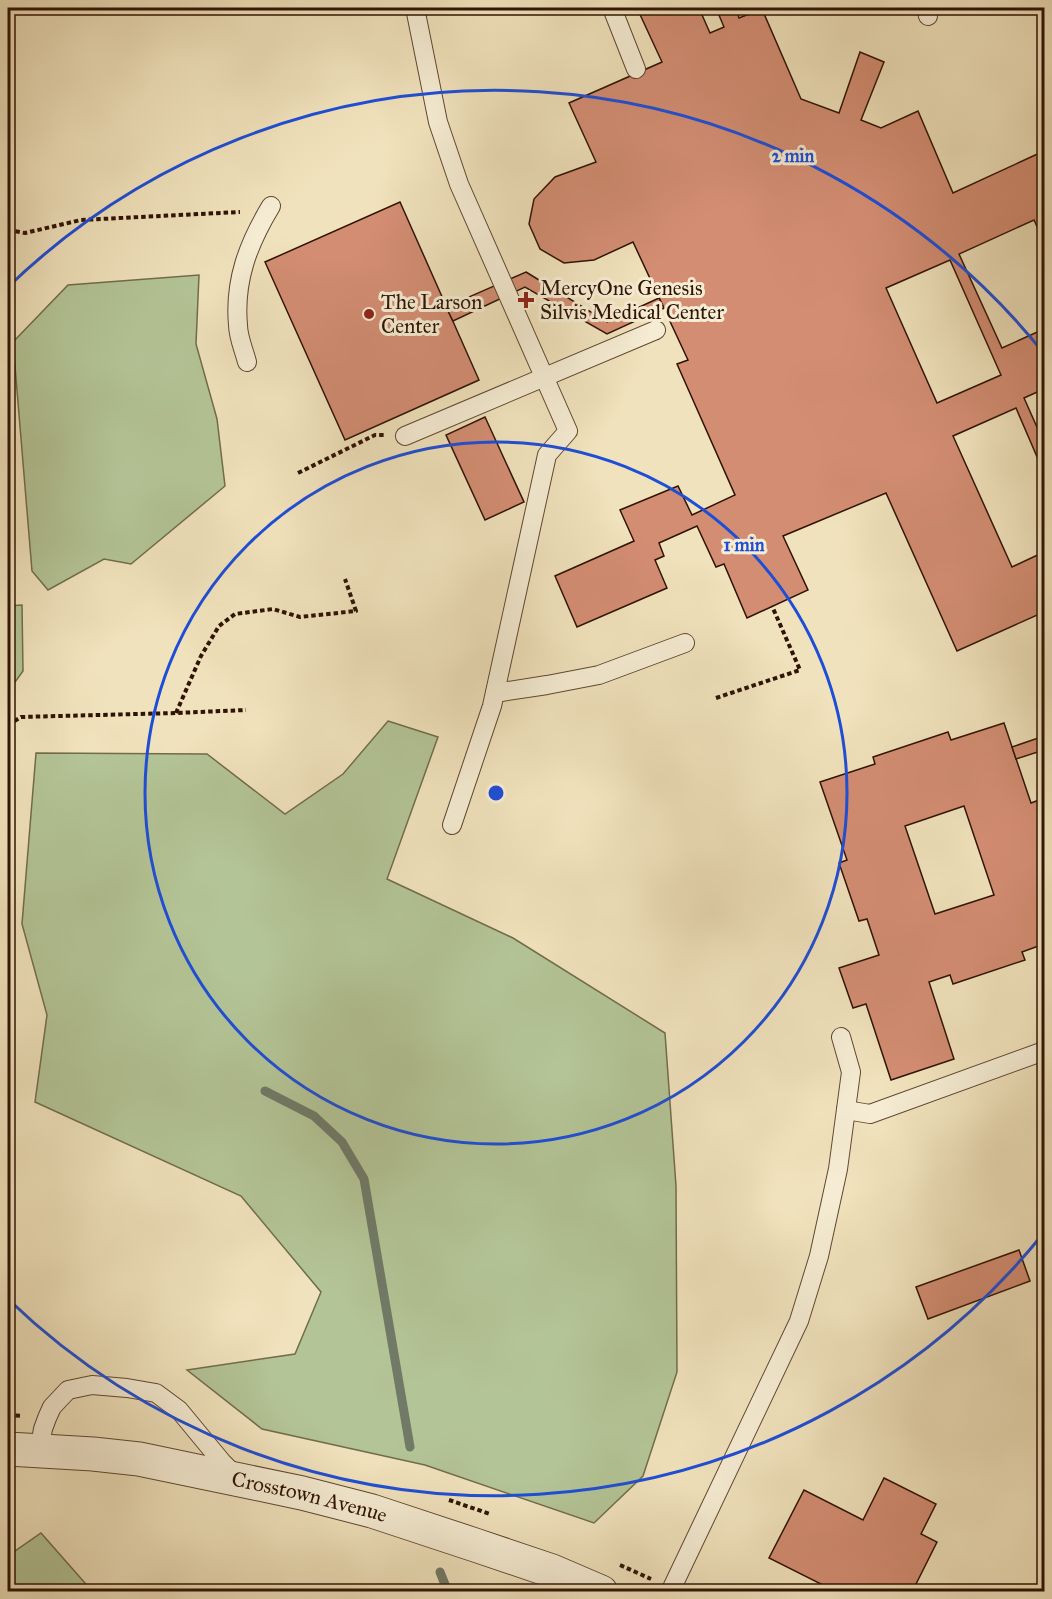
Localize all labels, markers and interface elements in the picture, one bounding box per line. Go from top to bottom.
text: 2 min [772,145,815,167]
place label: MercyOne Genesis Silvis Medical Center [540,275,724,325]
place label: The Larson Center [381,289,482,339]
marker: MercyOne Genesis Silvis Medical Center [517,291,535,309]
marker: The Larson Center [362,307,376,321]
text: 1 min [724,534,765,556]
centre of rings [486,783,506,803]
street label: Crosstown Avenue [229,1466,391,1528]

